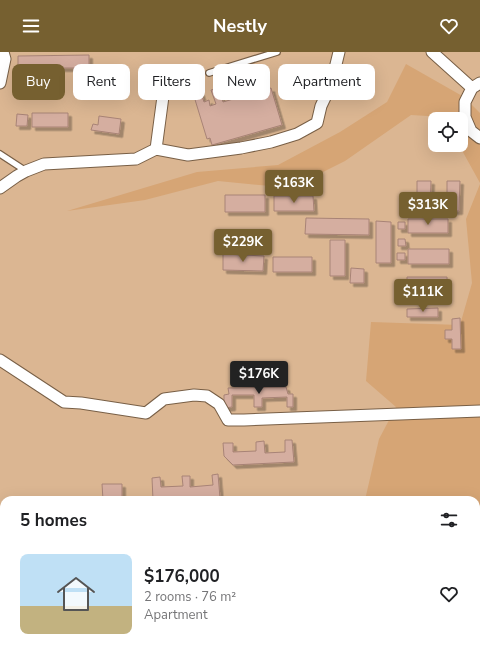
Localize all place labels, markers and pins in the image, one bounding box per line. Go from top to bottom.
pin: $163K [266,170,322,204]
pin: $313K [400,192,456,226]
pin: $229K [215,229,271,263]
pin: $111K [395,279,451,313]
pin: $176K [231,361,287,395]

